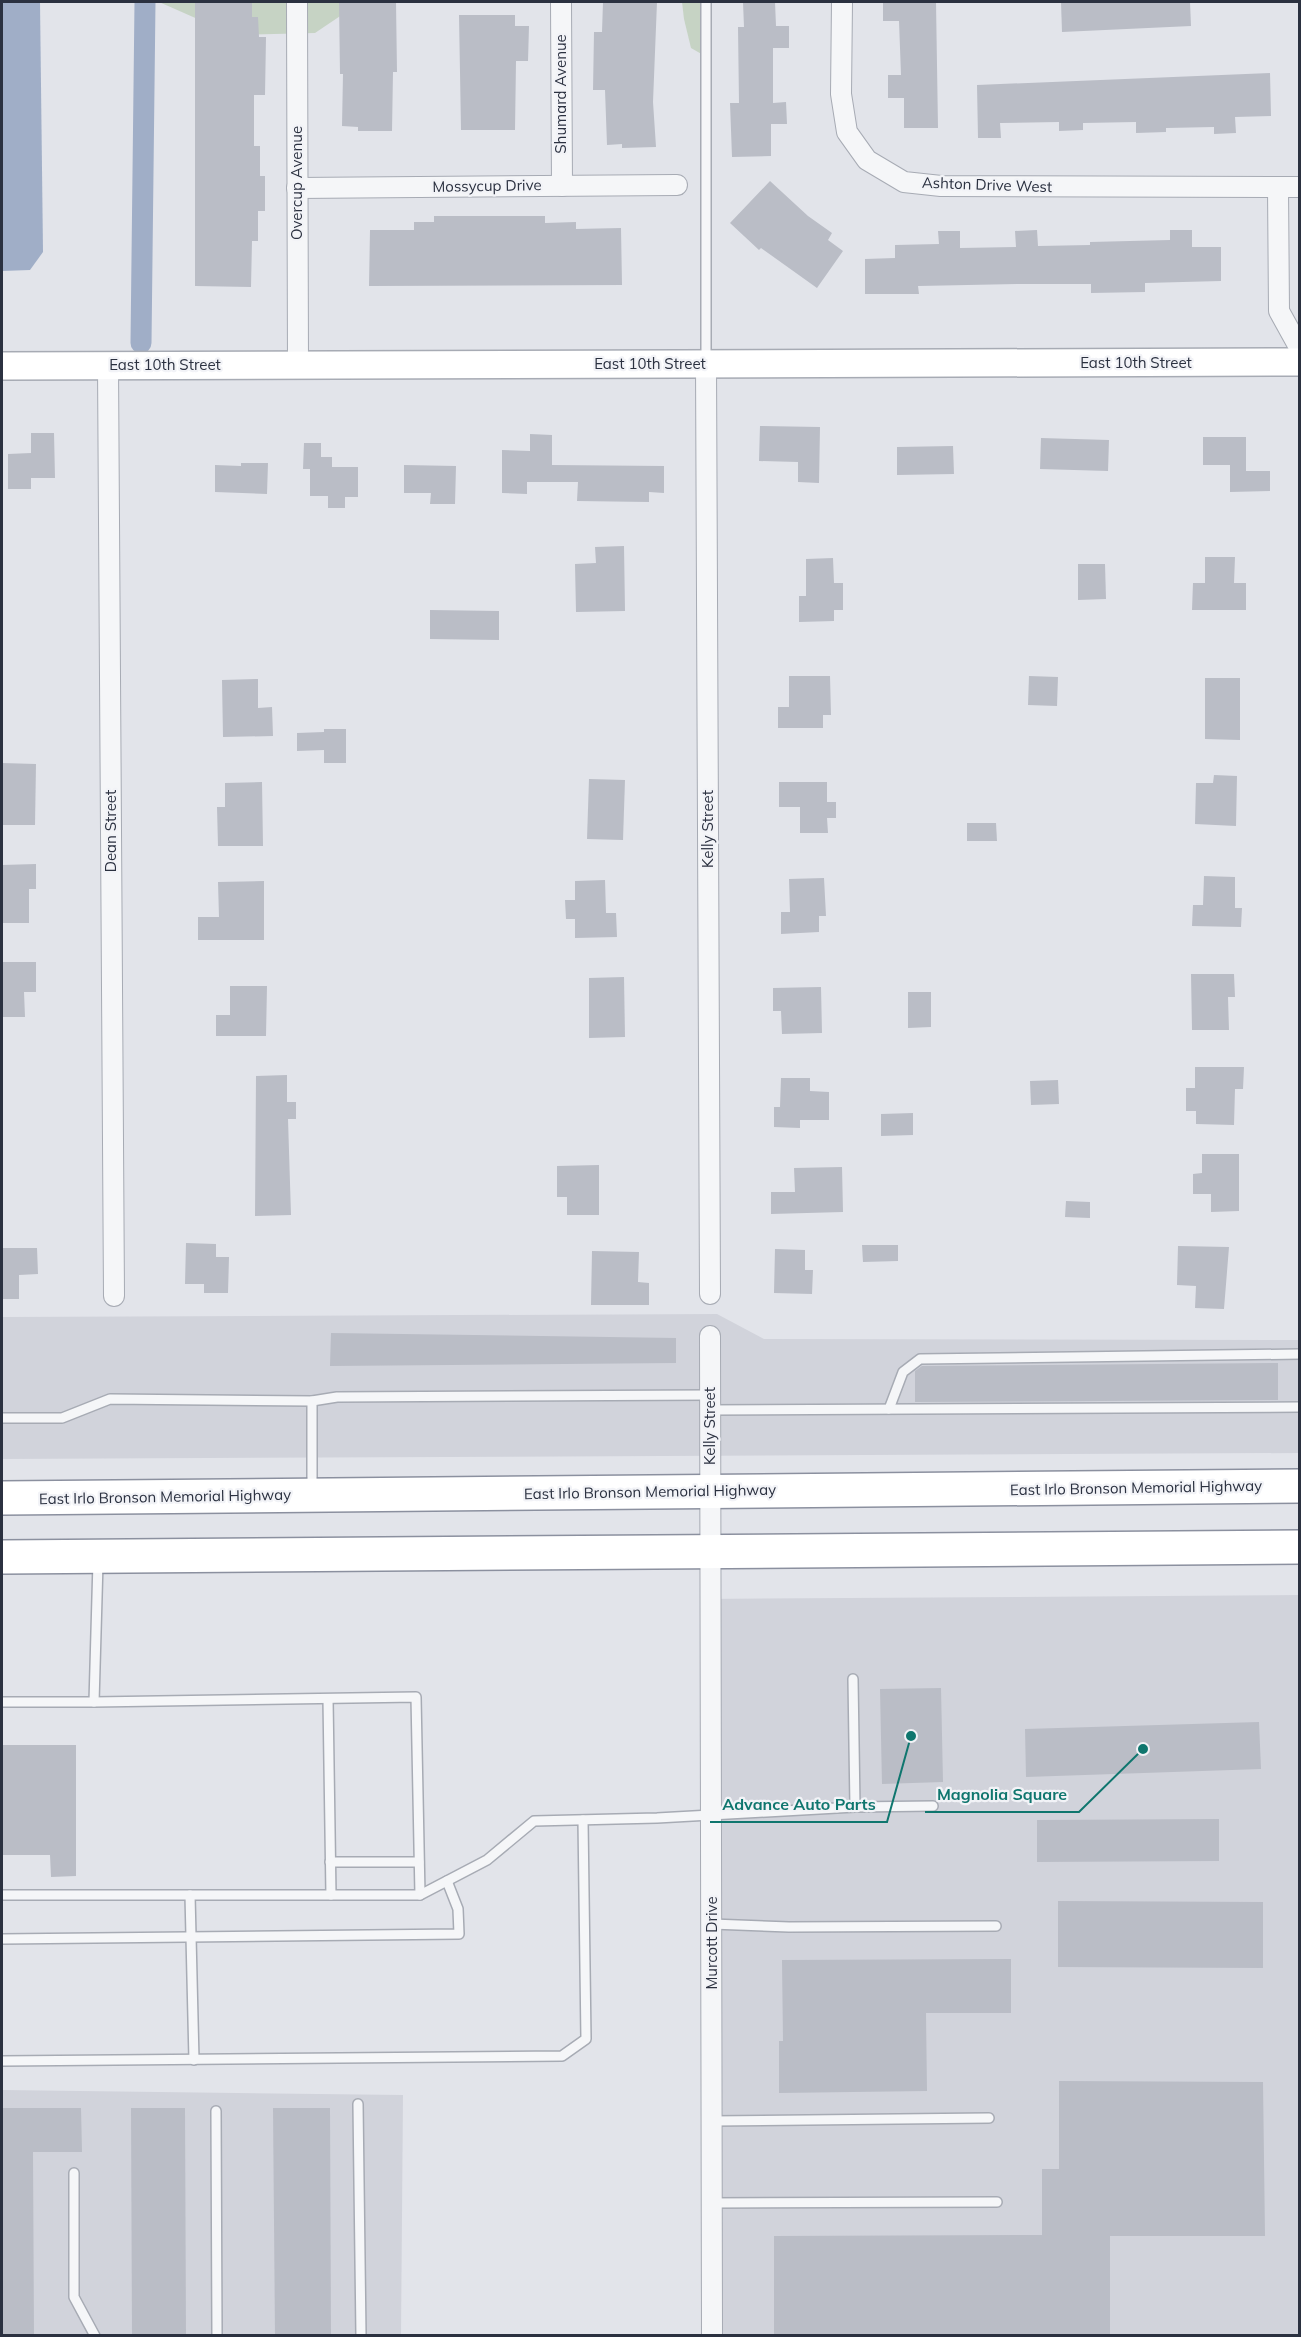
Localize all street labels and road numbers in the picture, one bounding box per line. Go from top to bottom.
street label: Shumard Avenue [551,34,570,154]
street label: Overcup Avenue [287,126,306,240]
street label: Ashton Drive West [922,173,1052,196]
street label: Mossycup Drive [432,175,542,196]
street label: East 10th Street [1080,353,1192,372]
street label: East 10th Street [594,354,706,373]
street label: East 10th Street [109,355,221,374]
street label: Dean Street [101,790,120,872]
street label: Kelly Street [698,790,717,868]
street label: Kelly Street [700,1387,719,1465]
street label: East Irlo Bronson Memorial Highway [1010,1476,1262,1499]
street label: East Irlo Bronson Memorial Highway [524,1480,776,1503]
street label: East Irlo Bronson Memorial Highway [39,1485,291,1508]
street label: Murcott Drive [702,1896,721,1990]

